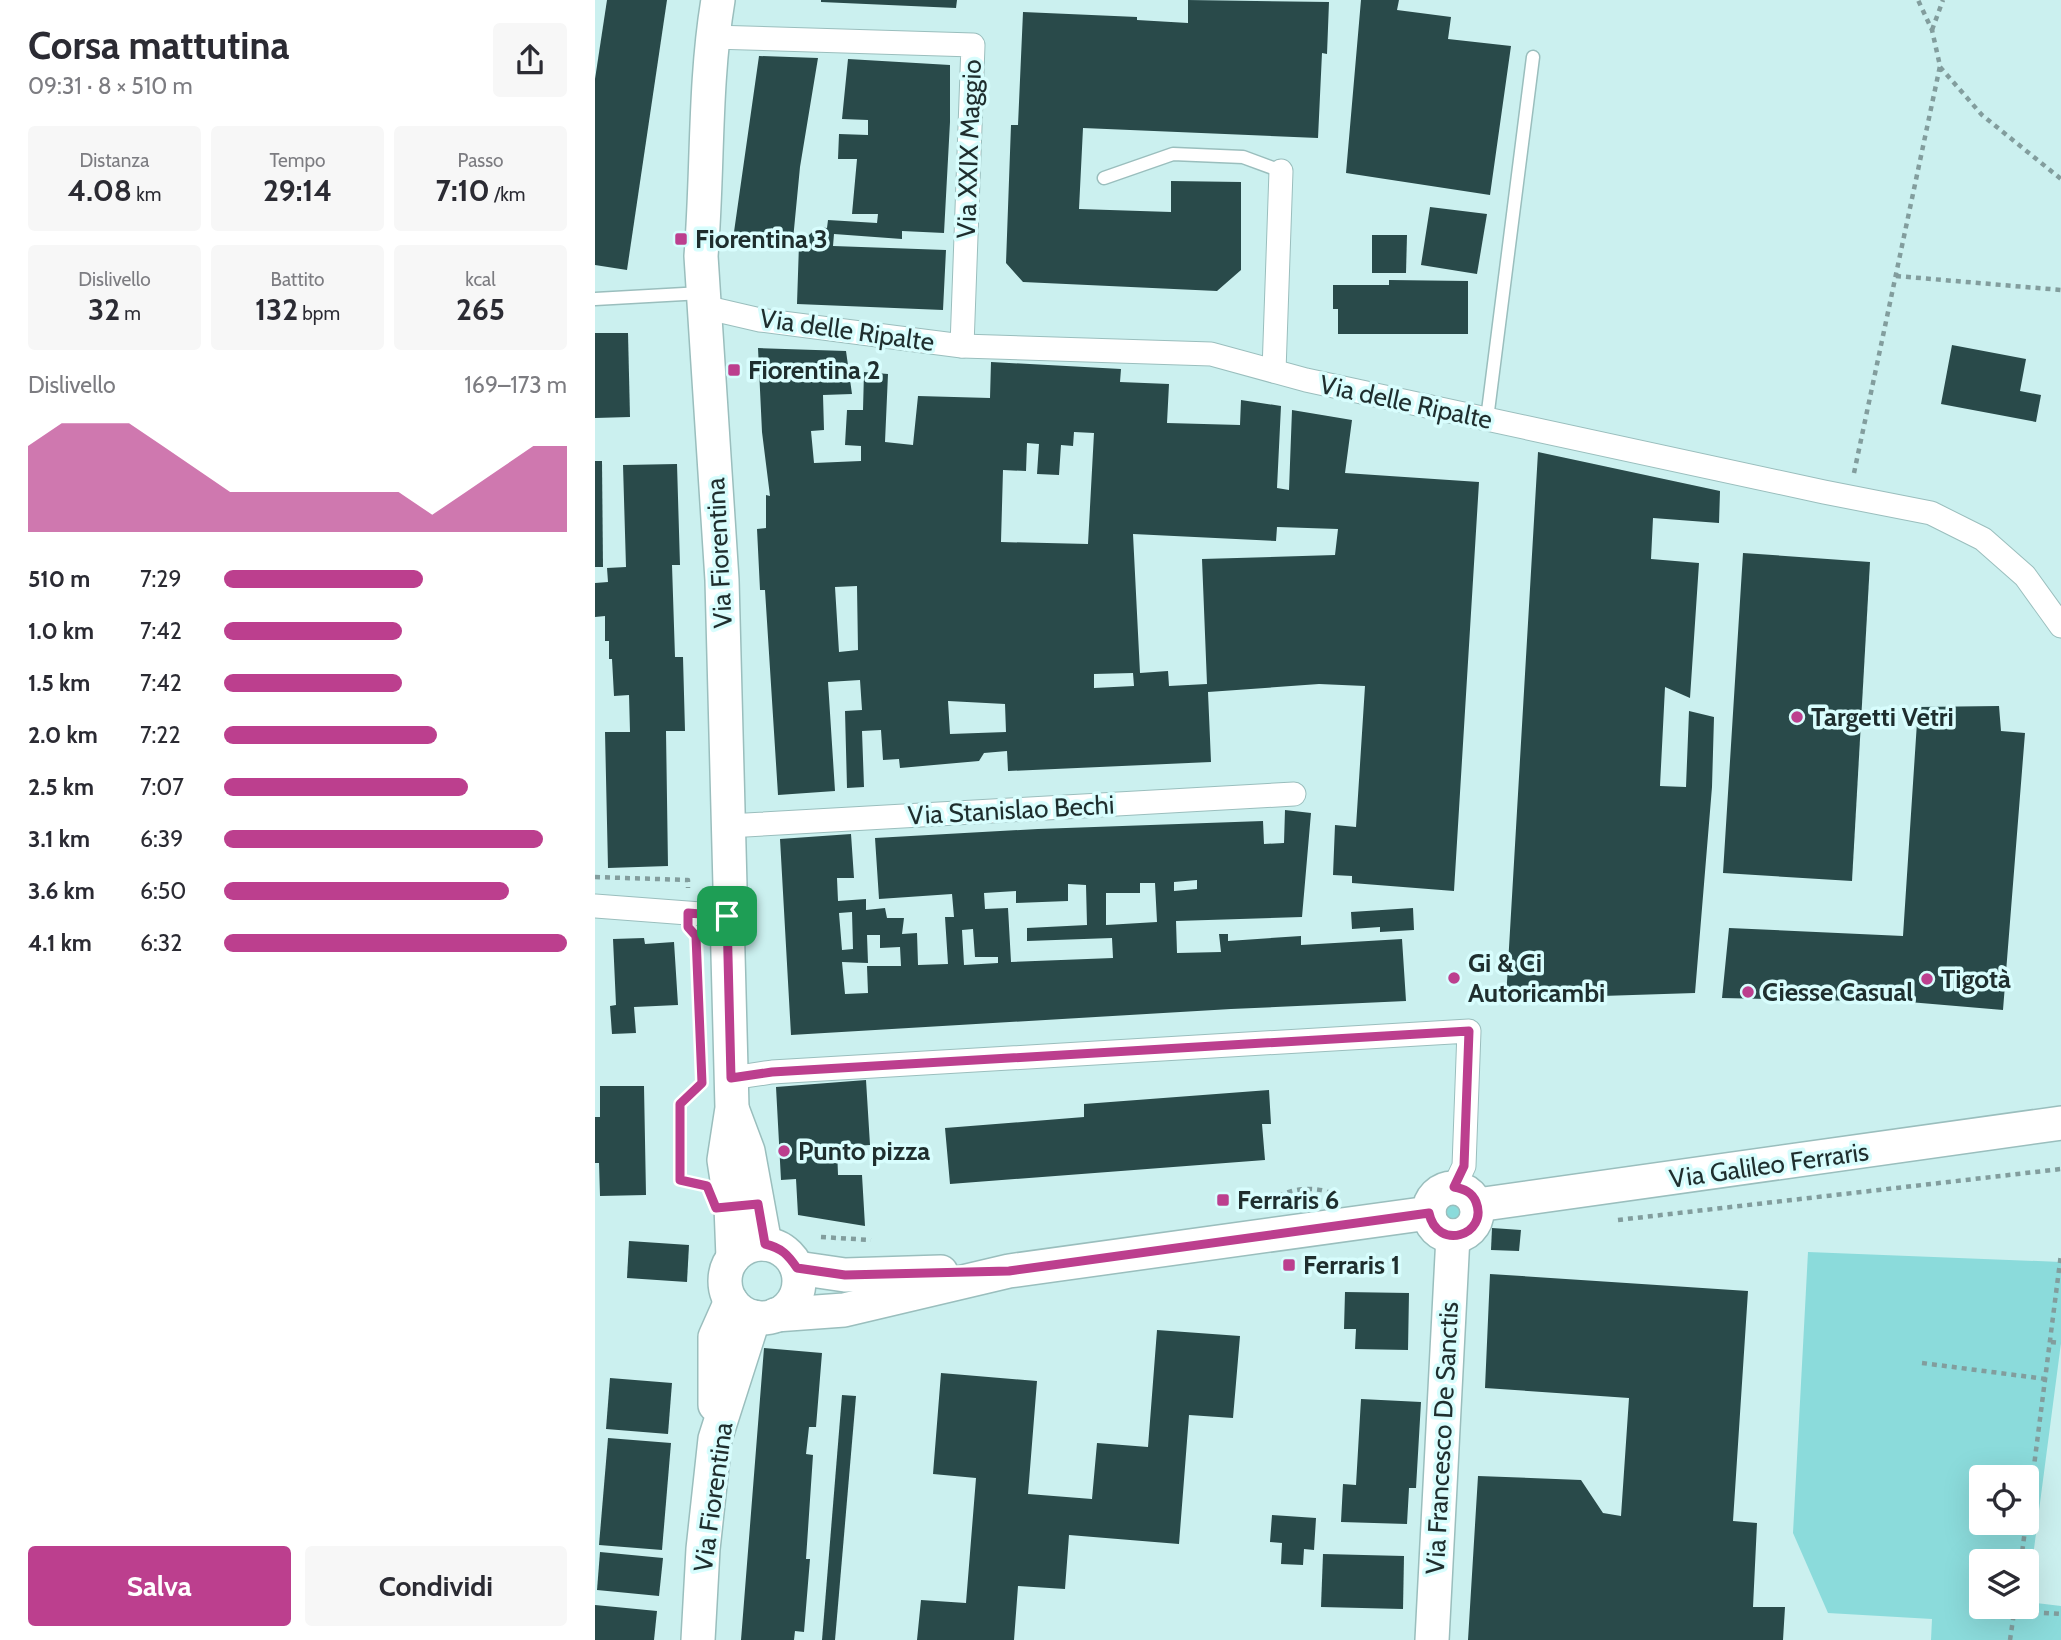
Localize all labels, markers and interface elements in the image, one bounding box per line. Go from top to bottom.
text: Corsa mattutina [28,22,289,69]
button: share [493,23,567,97]
street label: Via XXIX Maggio [950,59,988,239]
text: 09:31 · 8 × 510 m [28,72,193,100]
text: Distanza [80,149,149,172]
text: Tempo [269,149,326,172]
text: Passo [458,149,503,172]
text: 4.08 [68,172,132,209]
text: 29:14 [263,172,332,209]
text: 7:10 [436,172,490,209]
text: km [132,183,161,206]
text: /km [490,183,525,206]
place label: Fiorentina 3 [695,223,828,255]
marker: Fiorentina 3 [673,231,689,247]
text: Dislivello [78,268,151,291]
text: Battito [271,268,324,291]
text: kcal [465,268,496,291]
text: 32 [88,291,120,328]
text: 132 [255,291,298,328]
text: 265 [456,291,505,328]
text: m [120,302,141,325]
text: bpm [298,302,340,325]
street label: Via delle Ripalte [758,302,936,358]
place label: Fiorentina 2 [748,354,881,386]
marker: Fiorentina 2 [726,362,742,378]
street label: Via delle Ripalte [1317,368,1495,436]
text: Dislivello [28,371,116,399]
text: 169–173 m [464,371,567,399]
street label: Via Fiorentina [699,476,739,629]
text: 510 m [28,565,90,593]
text: 7:29 [140,565,181,593]
text: 1.0 km [28,617,94,645]
text: 7:42 [140,617,182,645]
text: 1.5 km [28,669,90,697]
text: 7:42 [140,669,182,697]
place label: Targetti Vetri [1811,701,1954,733]
marker: Targetti Vetri [1789,709,1805,725]
text: 2.0 km [28,721,98,749]
text: 7:22 [140,721,180,749]
text: 2.5 km [28,773,94,801]
text: 7:07 [140,773,184,801]
street label: Via Stanislao Bechi [907,789,1115,831]
text: 3.1 km [28,825,90,853]
text: 6:39 [140,825,183,853]
text: 3.6 km [28,877,95,905]
text: 6:50 [140,877,186,905]
pin [697,886,757,946]
icon: arrive [708,897,746,935]
text: 4.1 km [28,929,92,957]
text: 6:32 [140,929,182,957]
place label: Gi & Ci Autoricambi [1468,947,1605,1009]
place label: Tigotà [1941,963,2011,995]
marker: Gi & Ci Autoricambi [1446,970,1462,986]
marker: Tigotà [1919,971,1935,987]
place label: Ciesse Casual [1762,976,1913,1008]
marker: Ciesse Casual [1740,984,1756,1000]
place label: Punto pizza [798,1135,930,1167]
street label: Via Galileo Ferraris [1667,1135,1871,1195]
marker: Punto pizza [776,1143,792,1159]
place label: Ferraris 6 [1237,1184,1339,1216]
marker: Ferraris 6 [1215,1192,1231,1208]
place label: Ferraris 1 [1303,1249,1400,1281]
marker: Ferraris 1 [1281,1257,1297,1273]
street label: Via Francesco De Sanctis [1419,1301,1465,1575]
street label: Via Fiorentina [687,1420,739,1574]
map controls [1969,1465,2039,1619]
button: locate [1969,1465,2039,1535]
button: Salva [28,1546,291,1626]
button: Condividi [305,1546,567,1626]
button: layers [1969,1549,2039,1619]

